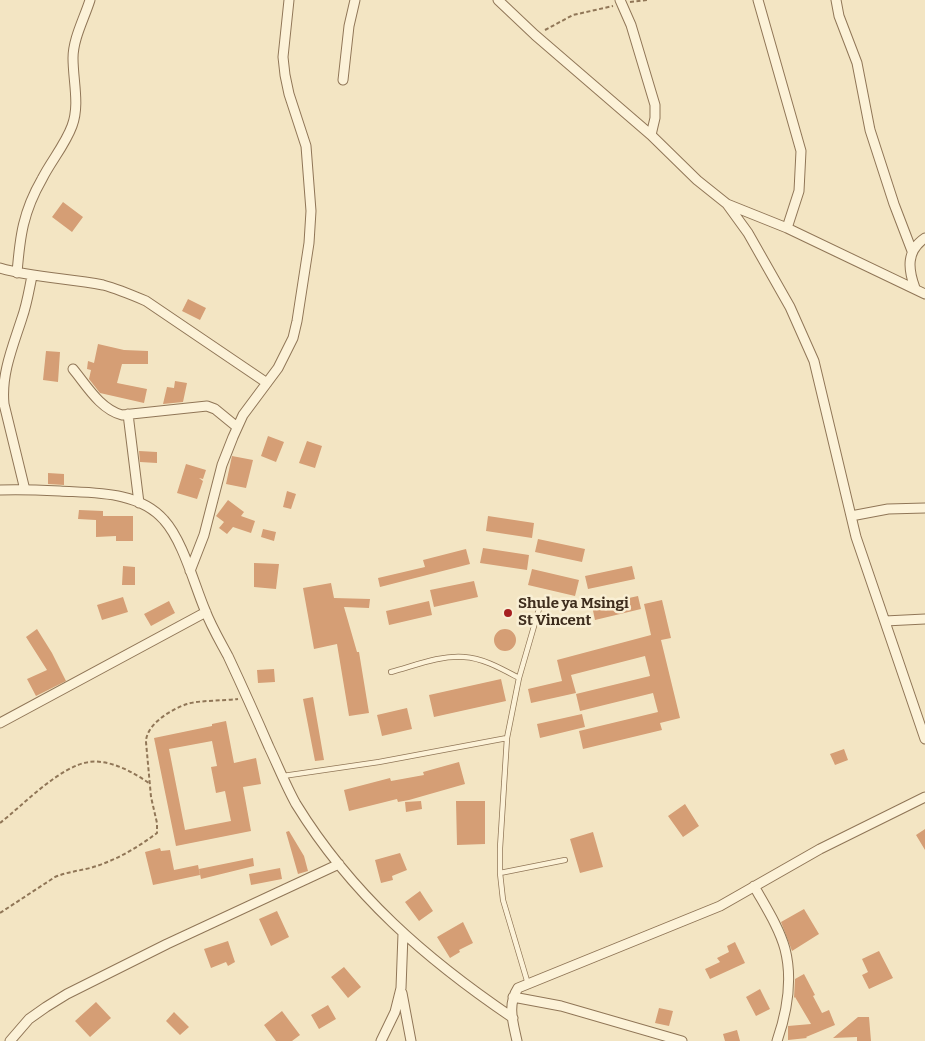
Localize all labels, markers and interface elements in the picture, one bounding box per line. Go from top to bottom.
place label: Shule ya Msingi St Vincent [518,595,629,630]
marker: Shule ya Msingi St Vincent [502,607,514,619]

